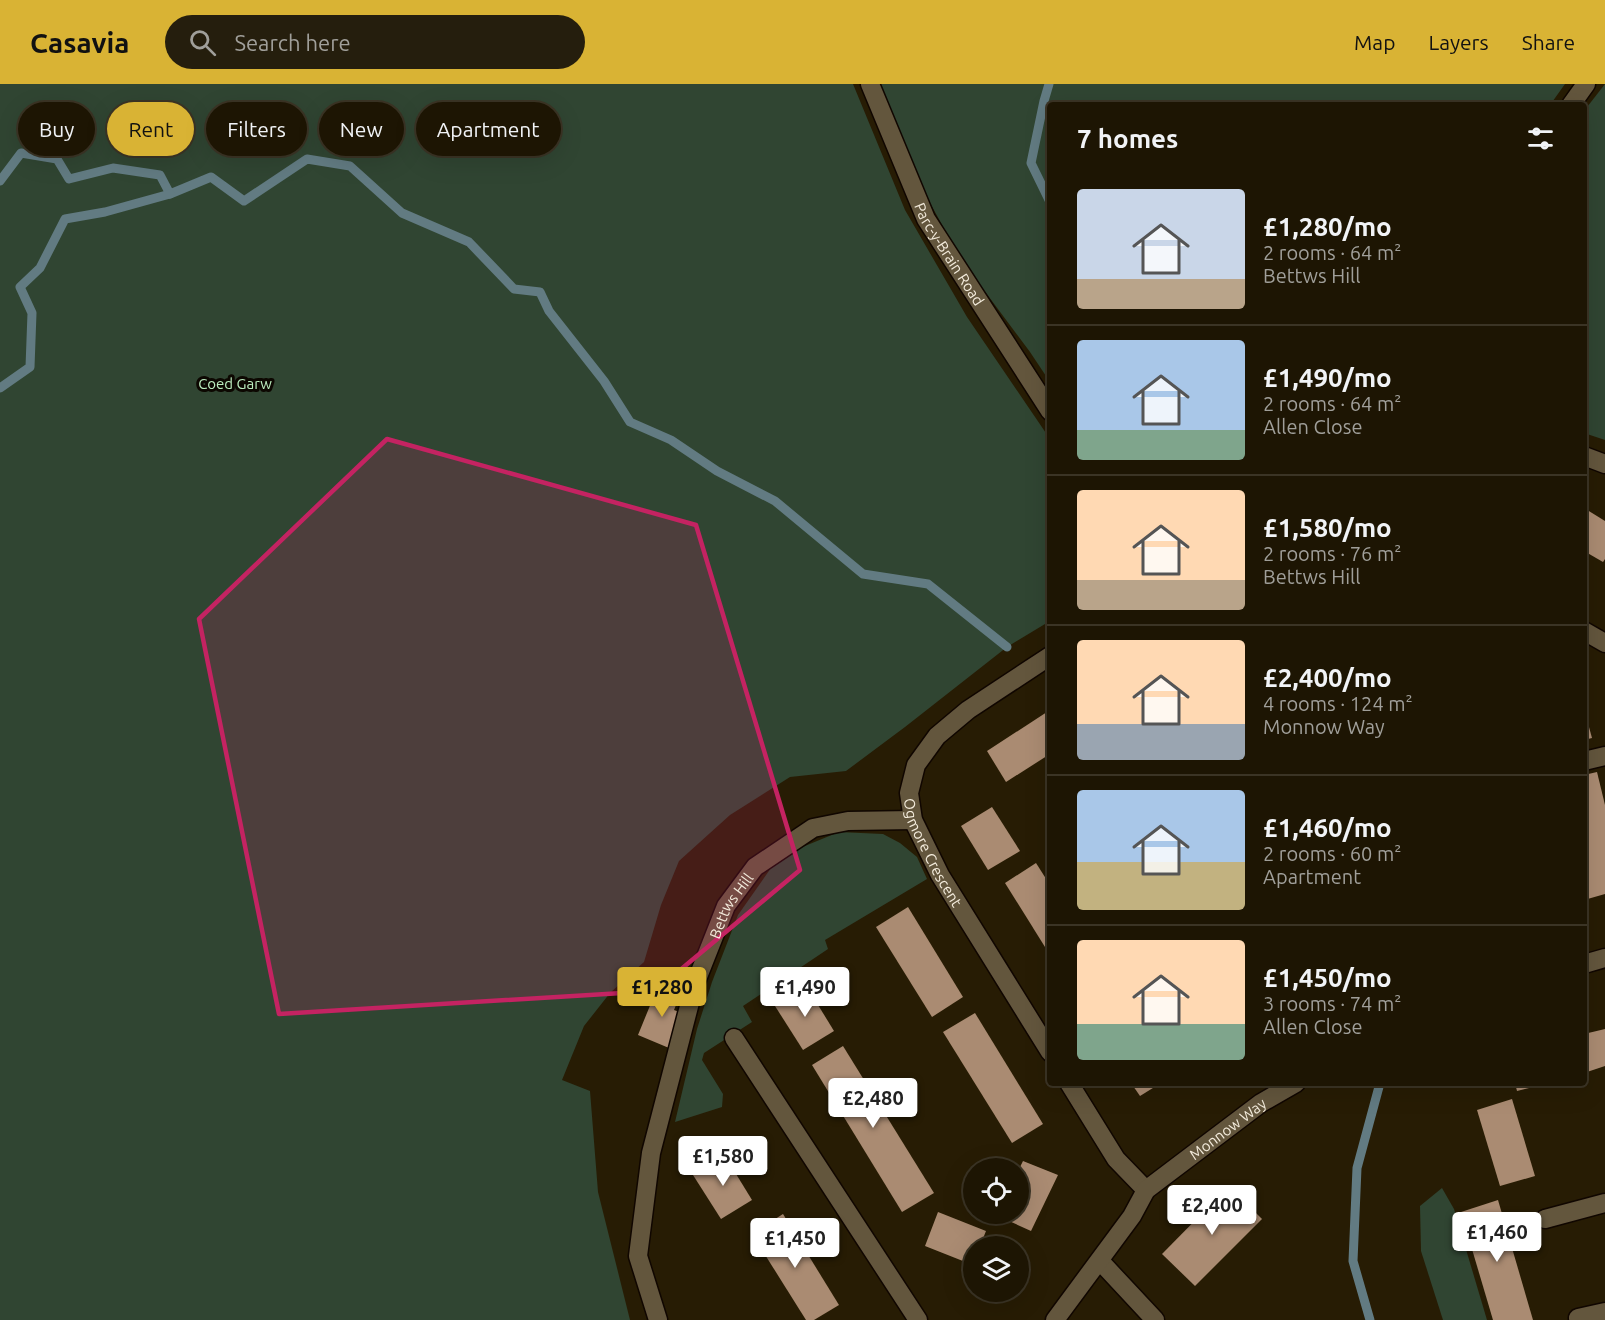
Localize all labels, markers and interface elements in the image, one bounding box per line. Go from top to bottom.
search box [165,15,585,69]
icon: search [186,26,219,59]
text: Casavia [30,27,129,58]
text: Search here [234,30,351,55]
text: Map [1354,30,1395,54]
text: Layers [1428,30,1489,54]
text: Share [1522,30,1575,54]
chip: Buy [18,102,95,156]
chip: Rent [107,102,194,156]
chip: Filters [206,102,307,156]
chip: New [319,102,404,156]
chip: Apartment [416,102,561,156]
icon: filters [1524,122,1557,155]
text: 7 homes [1077,124,1178,153]
street label: Parc-y-Brain Road [912,200,988,308]
text: £1,280/mo [1263,212,1392,241]
icon: home [1125,213,1197,285]
text: 2 rooms · 64 m² [1263,241,1401,264]
text: Bettws Hill [1263,264,1361,287]
text: £1,490/mo [1263,363,1392,392]
icon: home [1125,364,1197,436]
park label: Coed Garw [198,375,272,392]
text: 2 rooms · 64 m² [1263,392,1401,415]
text: Allen Close [1263,415,1362,438]
text: £1,580/mo [1263,513,1392,542]
icon: home [1125,514,1197,586]
text: 2 rooms · 76 m² [1263,542,1401,565]
text: Bettws Hill [1263,565,1361,588]
text: £2,400/mo [1263,663,1392,692]
icon: home [1125,664,1197,736]
text: 4 rooms · 124 m² [1263,692,1413,715]
text: Monnow Way [1263,715,1385,738]
street label: Ogmore Crescent [901,797,966,910]
text: £1,460/mo [1263,813,1392,842]
icon: home [1125,814,1197,886]
text: 2 rooms · 60 m² [1263,842,1401,865]
text: Apartment [1263,865,1361,888]
street label: Bettws Hill [706,869,756,941]
text: £1,450/mo [1263,963,1392,992]
icon: home [1125,964,1197,1036]
pin: £1,280 [613,967,711,1018]
pin: £1,490 [756,967,854,1018]
text: £1,280 [631,975,693,998]
text: £1,490 [774,975,836,998]
text: 3 rooms · 74 m² [1263,992,1401,1015]
text: Allen Close [1263,1015,1362,1038]
pin: £2,480 [824,1078,922,1129]
text: £2,480 [842,1086,904,1109]
street label: Monnow Way [1186,1094,1269,1163]
pin: £1,580 [674,1136,772,1187]
text: £1,580 [692,1144,754,1167]
map controls [963,1158,1029,1302]
button: locate [963,1158,1029,1224]
pin: £2,400 [1163,1185,1261,1236]
text: £2,400 [1181,1193,1243,1216]
pin: £1,460 [1448,1212,1546,1263]
pin: £1,450 [746,1218,844,1269]
text: £1,460 [1466,1220,1528,1243]
text: £1,450 [764,1226,826,1249]
button: layers [963,1236,1029,1302]

